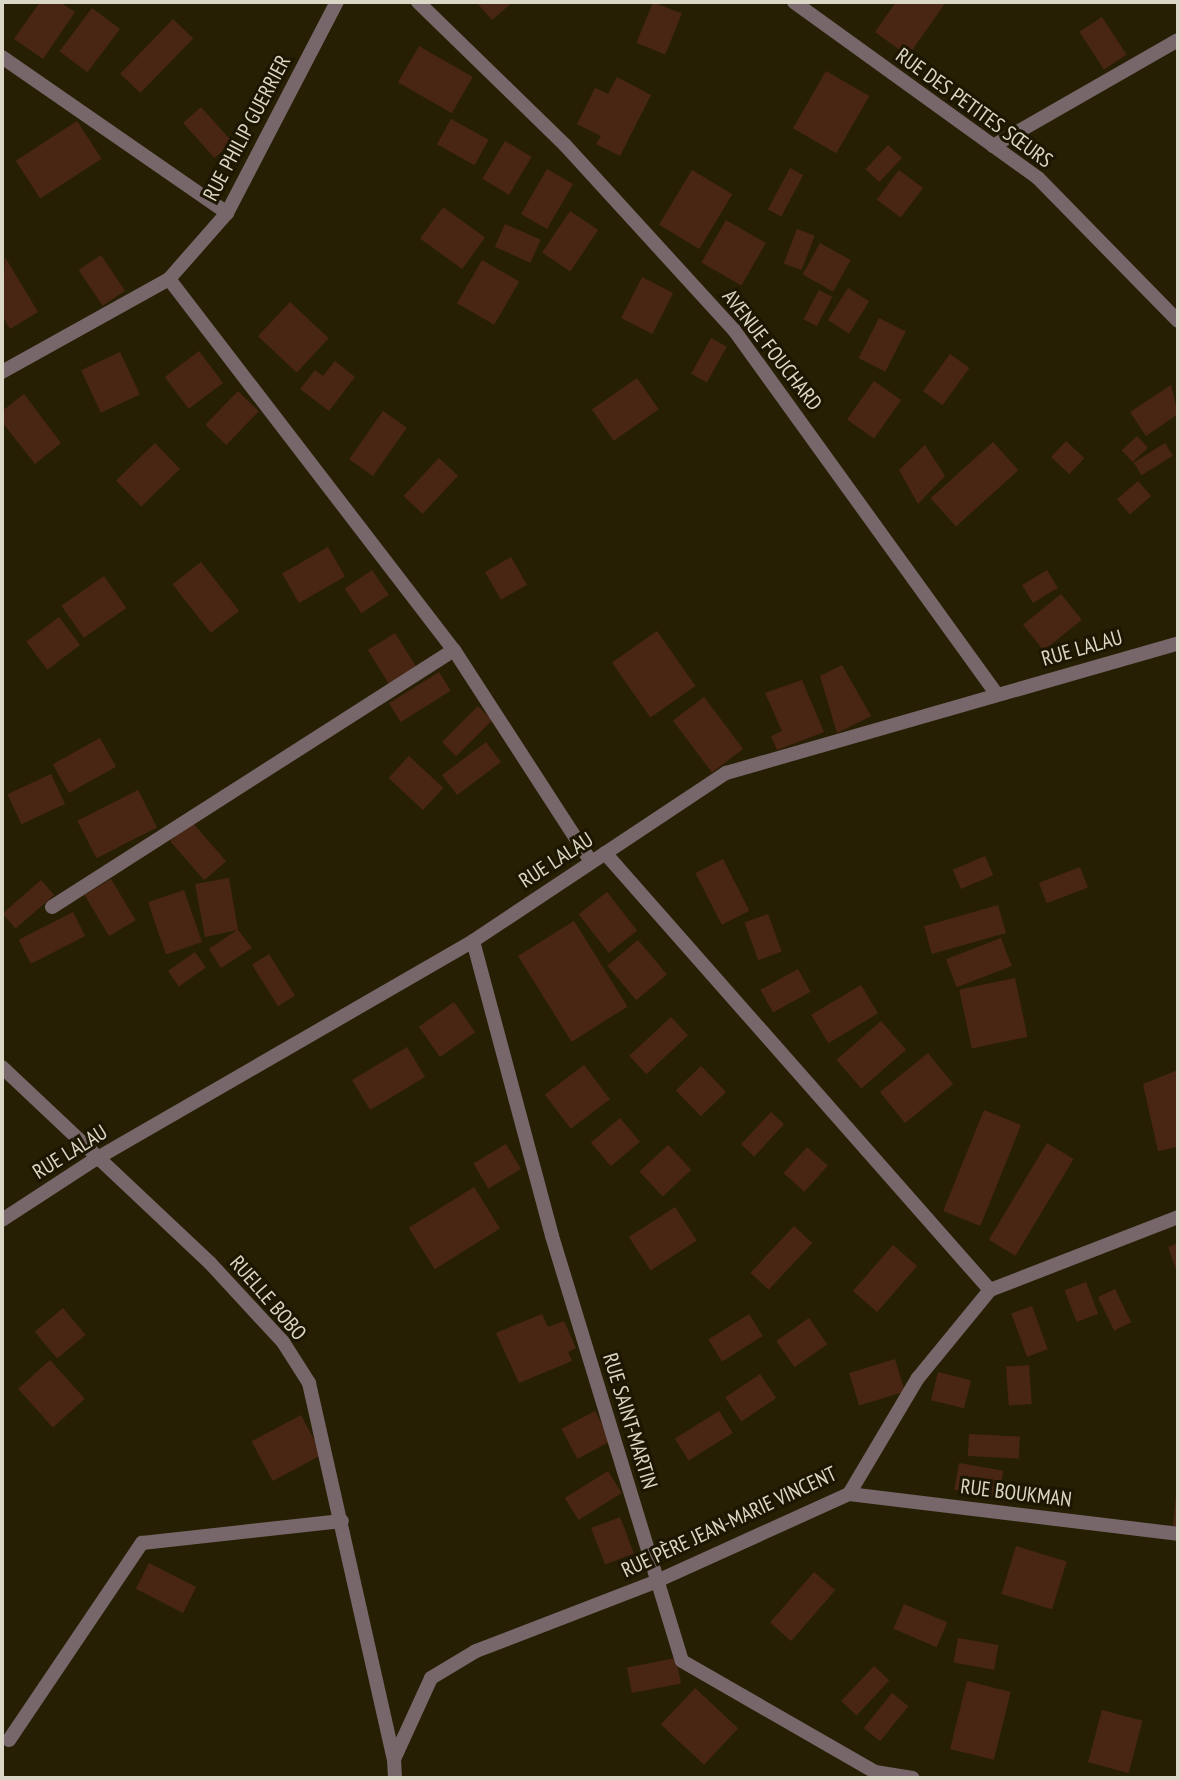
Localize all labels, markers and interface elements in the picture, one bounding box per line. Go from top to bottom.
street label: RUE DES PETITES SŒURS [891,43,1057,173]
street label: RUE PHILIP GUERRIER [198,51,296,205]
street label: AVENUE FOUCHARD [717,284,827,416]
street label: RUE LALAU [1039,624,1125,672]
street label: RUE LALAU [514,827,598,893]
street label: RUE LALAU [28,1119,112,1185]
street label: RUELLE BOBO [224,1251,312,1345]
street label: RUE SAINT-MARTIN [597,1350,663,1492]
street label: RUE PÈRE JEAN-MARIE VINCENT [617,1461,841,1583]
street label: RUE BOUKMAN [959,1474,1073,1512]

